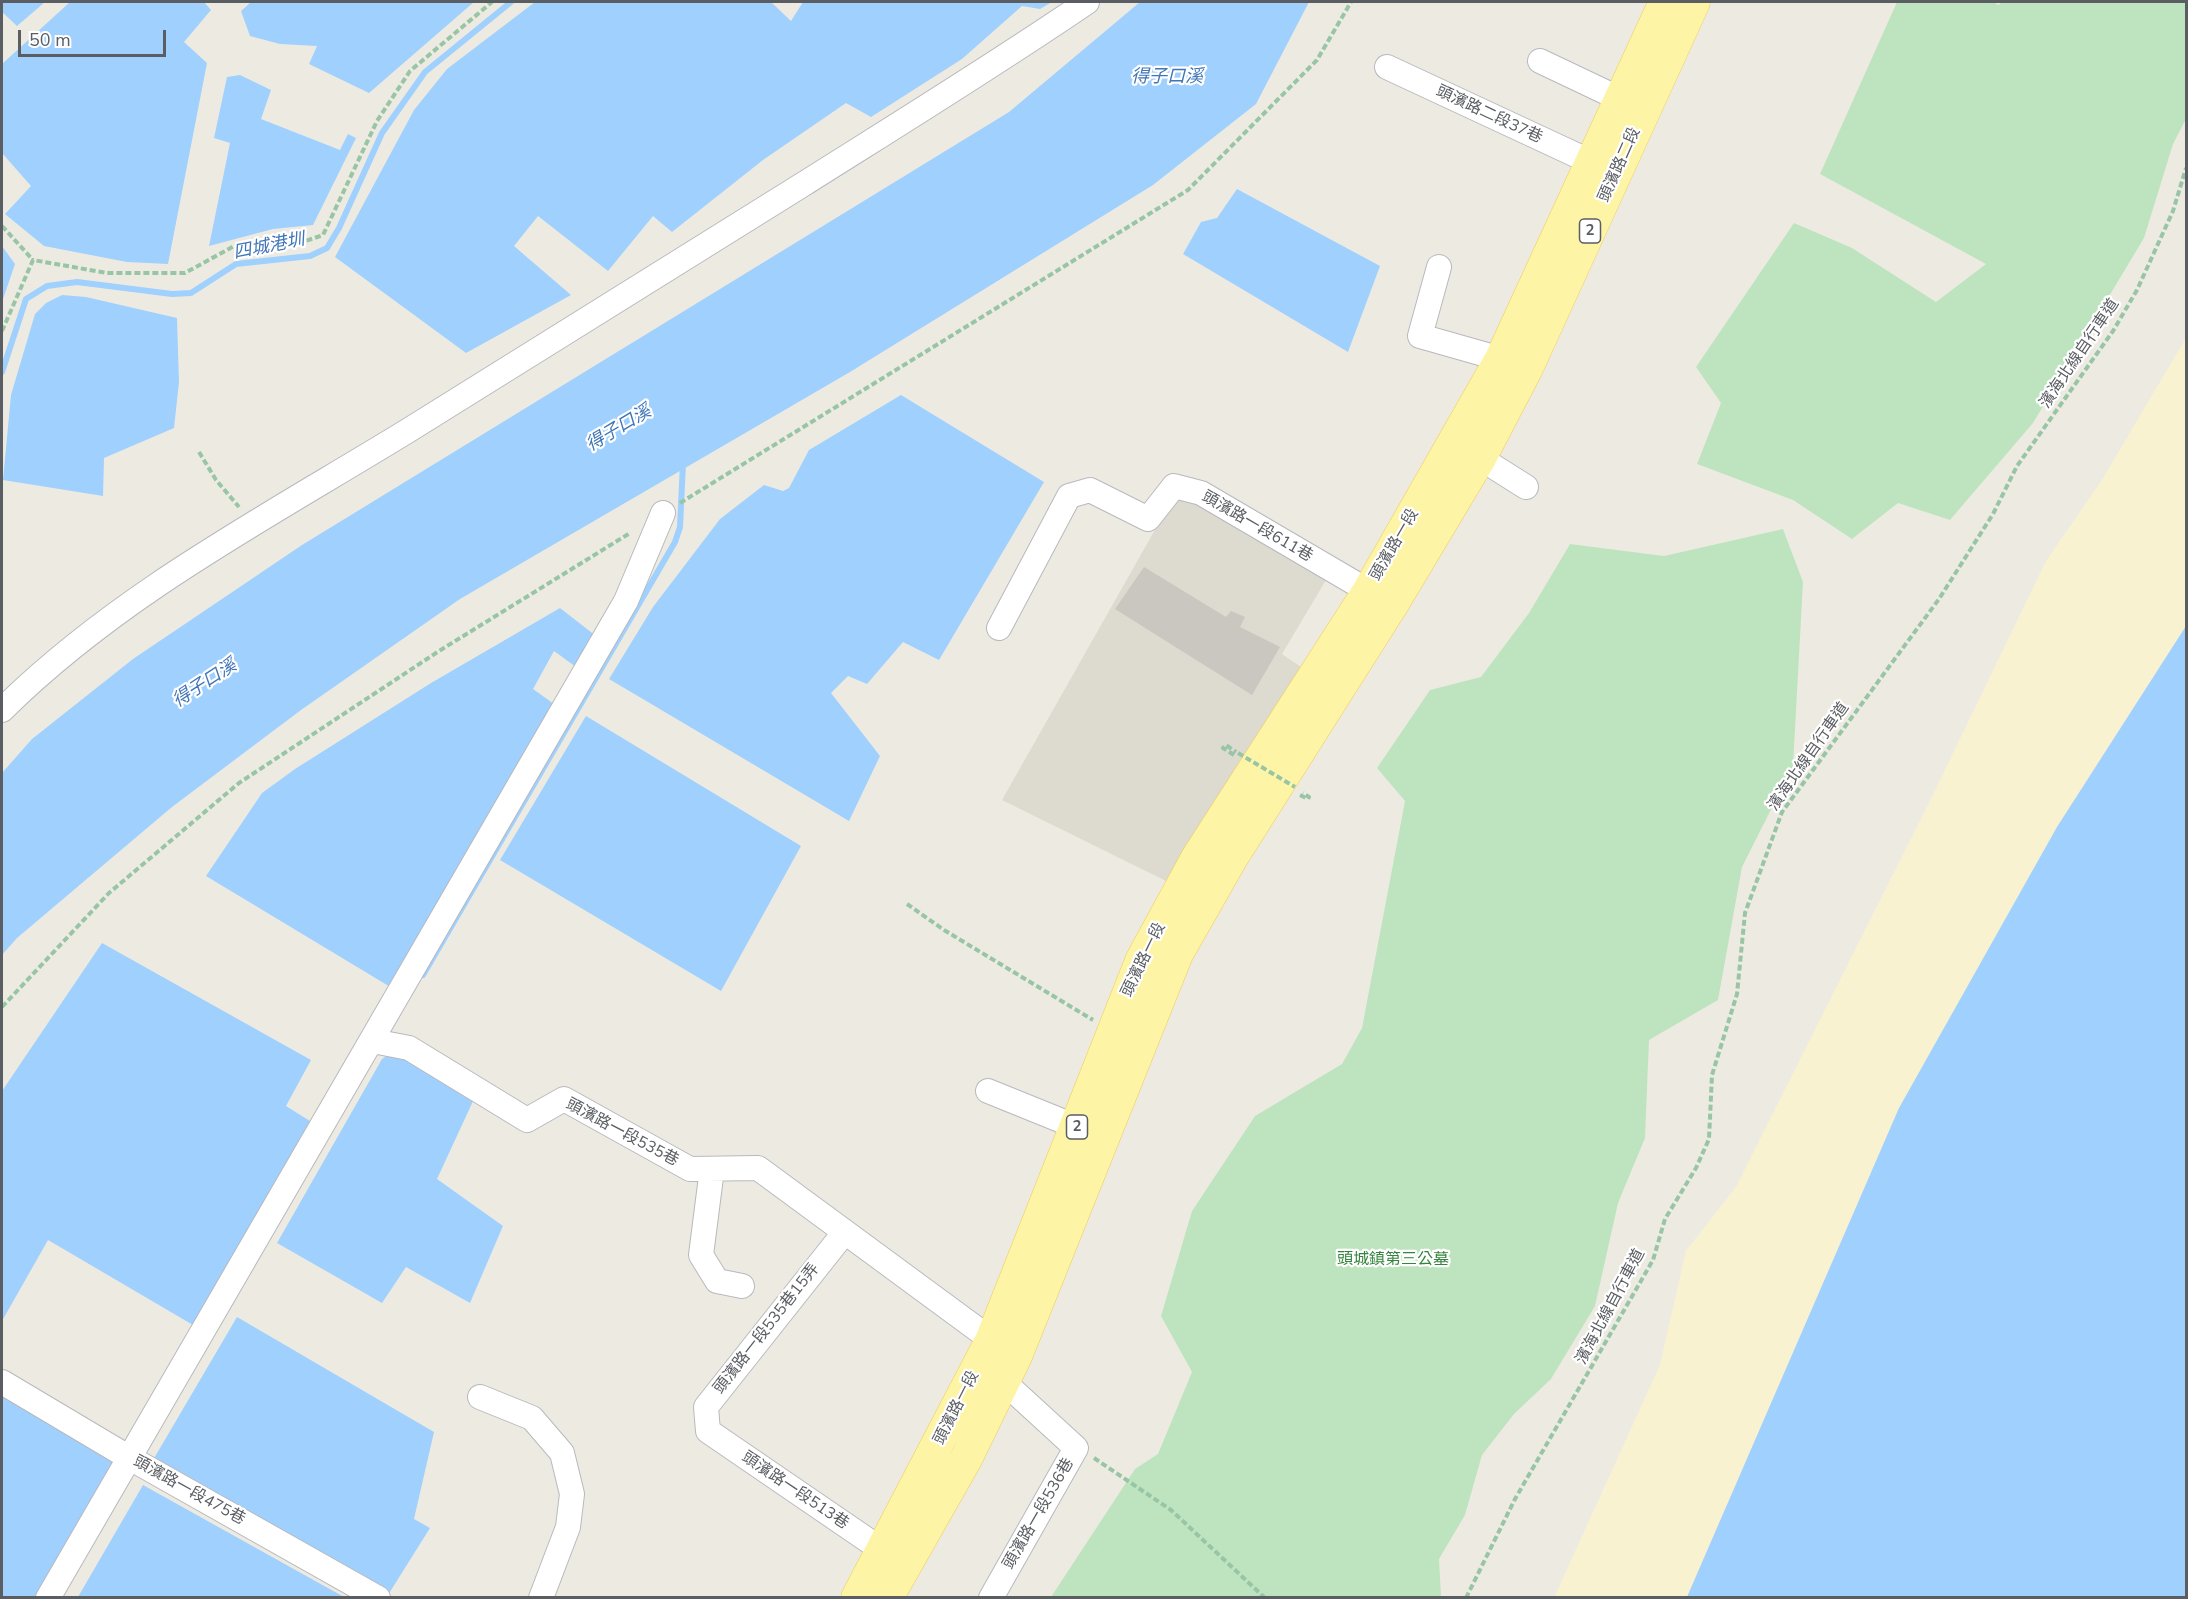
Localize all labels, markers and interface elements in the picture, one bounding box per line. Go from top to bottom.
scale bar [21,18,170,56]
text: 50 m [29,28,71,52]
water label: 得子口溪 [1131,67,1203,89]
street label: 頭濱路二段37巷 [1433,82,1545,148]
street label: 頭濱路二段 [1595,125,1645,205]
road number: 2 [1580,219,1600,243]
water label: 四城港圳 [232,230,306,264]
street label: 濱海北線自行車道 [2036,296,2124,412]
water label: 得子口溪 [583,401,655,457]
street label: 頭濱路一段611巷 [1198,487,1316,567]
street label: 頭濱路一段 [1367,506,1423,584]
water label: 得子口溪 [169,655,241,713]
street label: 濱海北線自行車道 [1764,699,1854,815]
street label: 頭濱路一段 [1118,920,1170,1000]
street label: 頭濱路一段535巷 [562,1095,682,1171]
road number: 2 [1066,1115,1088,1139]
street label: 濱海北線自行車道 [1572,1246,1650,1368]
park label: 頭城鎮第三公墓 [1337,1250,1449,1270]
street label: 頭濱路一段535巷15弄 [710,1260,824,1398]
street label: 頭濱路一段 [930,1368,984,1448]
street label: 頭濱路一段513巷 [738,1448,852,1534]
street label: 頭濱路一段475巷 [130,1452,248,1530]
street label: 頭濱路一段536巷 [999,1455,1079,1573]

